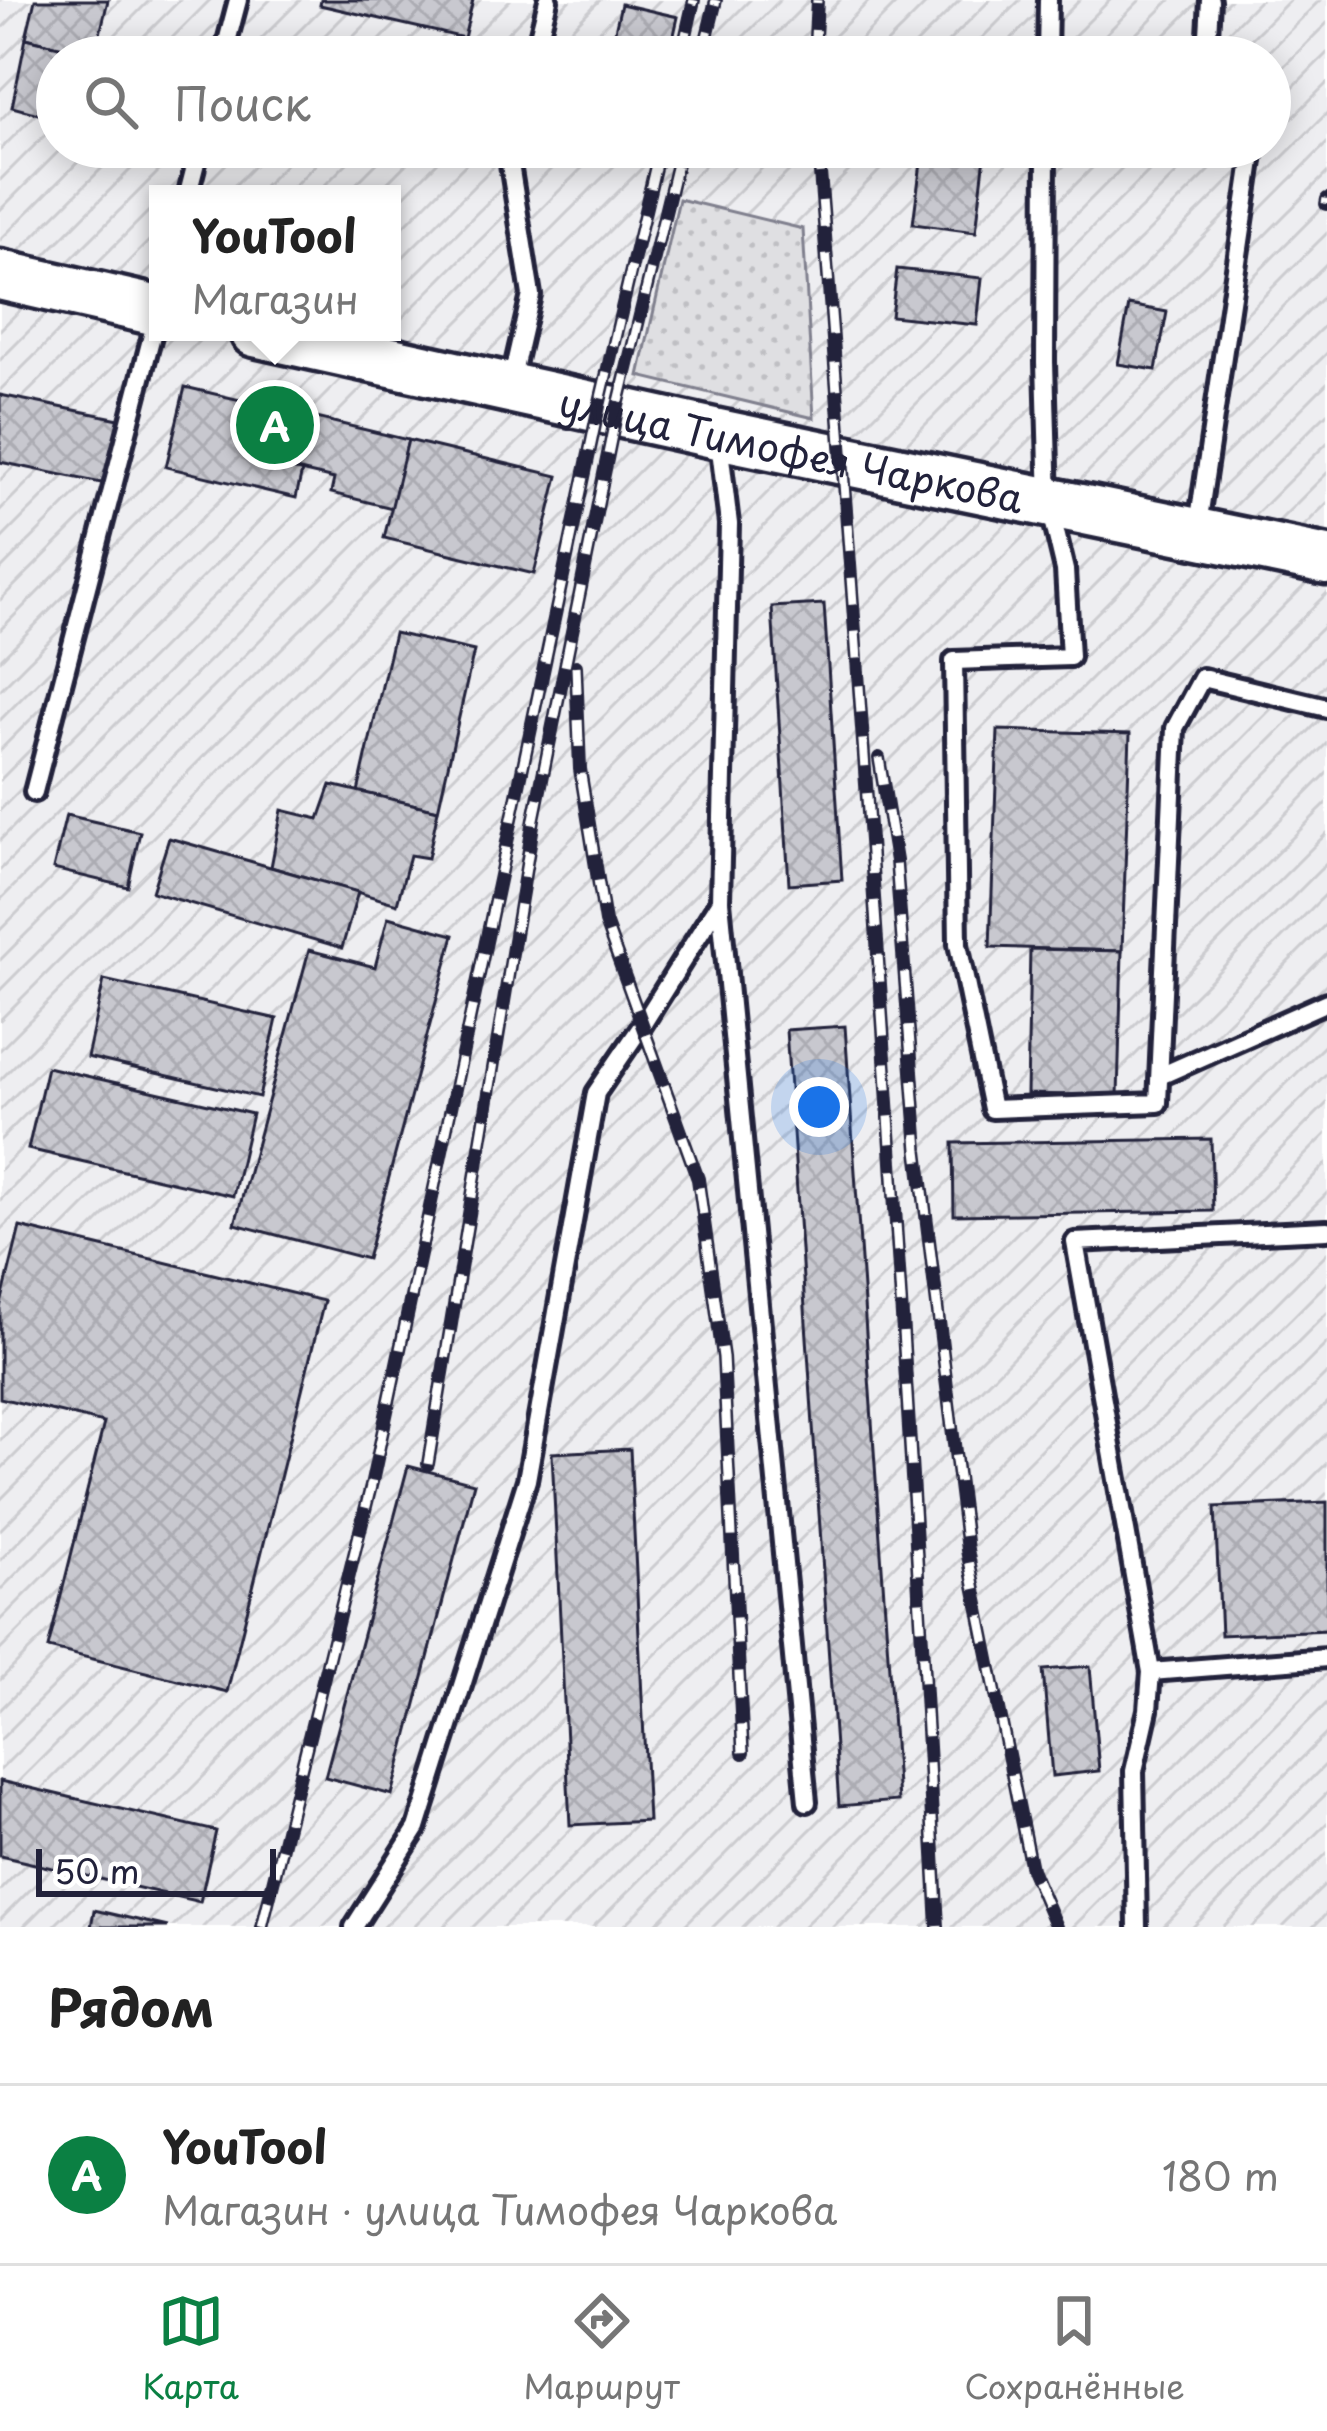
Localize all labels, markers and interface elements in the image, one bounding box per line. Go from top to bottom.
search box [36,36,1291,168]
text: Поиск [174,68,311,136]
icon: search [78,69,144,135]
popup [149,185,401,341]
text: YouTool [191,200,357,268]
text: Магазин [191,268,359,327]
street label: улица Тимофея Чаркова [554,370,1030,526]
pin: A [236,380,314,470]
your location [789,1077,849,1137]
scale bar [36,1843,276,1896]
text: 50 m [54,1845,140,1895]
text: Рядом [48,1967,214,2044]
text: YouTool [162,2111,327,2179]
text: A [72,2145,102,2204]
text: 180 m [1162,2145,1279,2204]
text: Магазин · улица Тимофея Чаркова [162,2179,837,2238]
tab: Карта [142,2288,239,2410]
tab: Маршрут [524,2288,680,2410]
tab: Сохранённые [964,2288,1185,2410]

